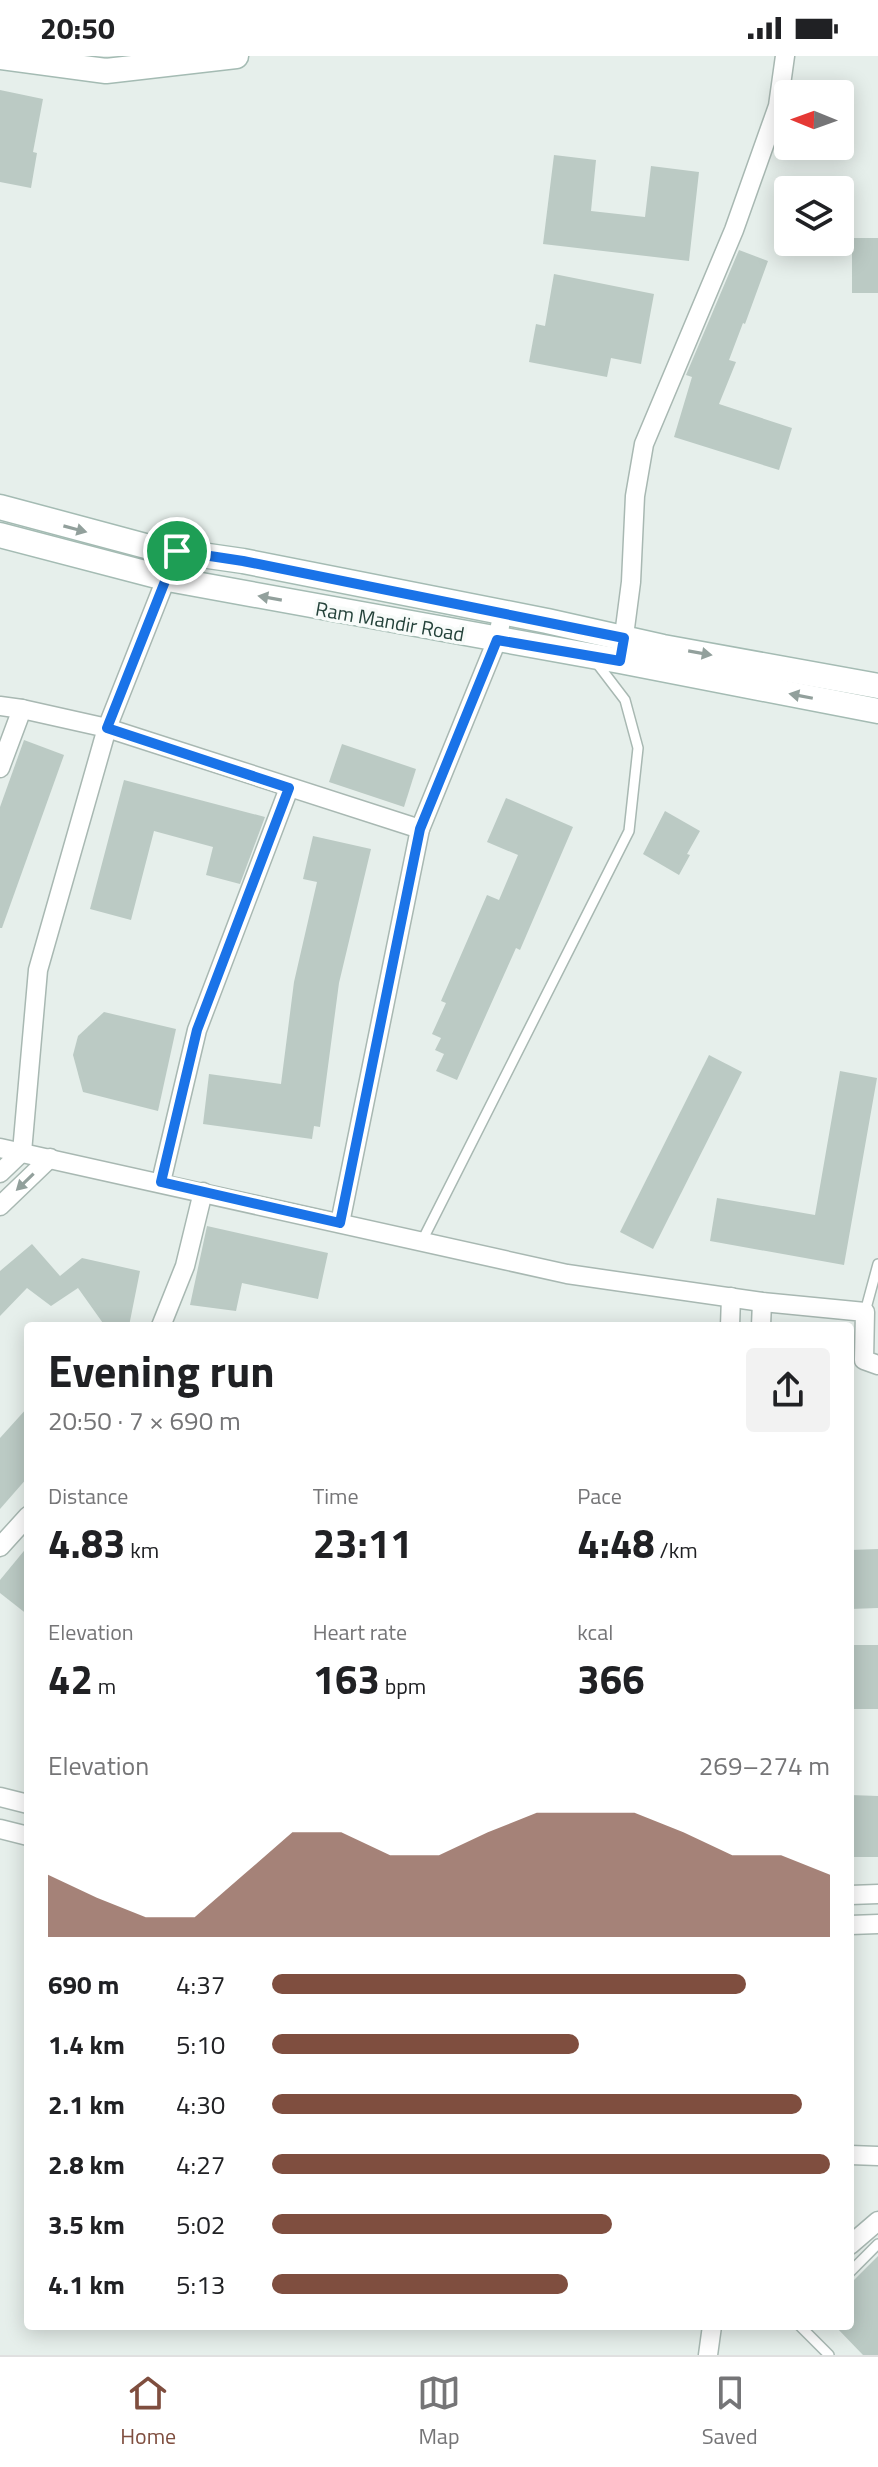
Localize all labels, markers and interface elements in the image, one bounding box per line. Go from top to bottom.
text: 20:50 [40,5,115,51]
north arrow [774,80,854,160]
map controls [774,80,854,256]
button: layers [774,176,854,256]
pin [143,517,211,585]
one-way arrow [63,523,88,535]
icon: arrive [155,529,199,573]
one-way arrow [258,592,283,604]
street label: Ram Mandir Road [313,593,467,649]
one-way arrow [688,648,713,660]
one-way arrow [789,690,814,702]
one-way arrow [16,1172,35,1191]
text: Evening run [48,1337,275,1404]
button: share [746,1348,830,1432]
text: 20:50 · 7 × 690 m [48,1401,241,1440]
text: Distance [48,1479,128,1513]
text: Time [313,1479,359,1513]
text: Pace [577,1479,622,1513]
text: 4.83 [48,1513,125,1574]
text: 23:11 [313,1513,413,1574]
text: 4:48 [577,1513,655,1574]
text: km [125,1533,159,1567]
text: /km [655,1533,698,1567]
text: Elevation [48,1615,134,1649]
text: Heart rate [313,1615,407,1649]
text: kcal [577,1615,613,1649]
text: 42 [48,1649,93,1710]
text: 163 [313,1649,380,1710]
text: 366 [577,1649,645,1710]
text: m [93,1669,116,1703]
text: bpm [380,1669,426,1703]
text: Elevation [48,1746,149,1785]
text: 269–274 m [699,1746,830,1785]
text: 690 m [48,1965,119,2004]
text: 4:37 [176,1965,225,2004]
text: 1.4 km [48,2025,125,2064]
text: 5:10 [176,2025,225,2064]
text: 2.1 km [48,2085,125,2124]
text: 4:30 [176,2085,225,2124]
text: 2.8 km [48,2145,125,2184]
text: 4:27 [176,2145,225,2184]
text: 3.5 km [48,2205,125,2244]
text: 5:02 [176,2205,225,2244]
text: 4.1 km [48,2265,125,2304]
text: 5:13 [176,2265,225,2304]
tab: Home [120,2371,176,2453]
tab: Map [417,2371,461,2453]
tab: Saved [702,2371,758,2453]

